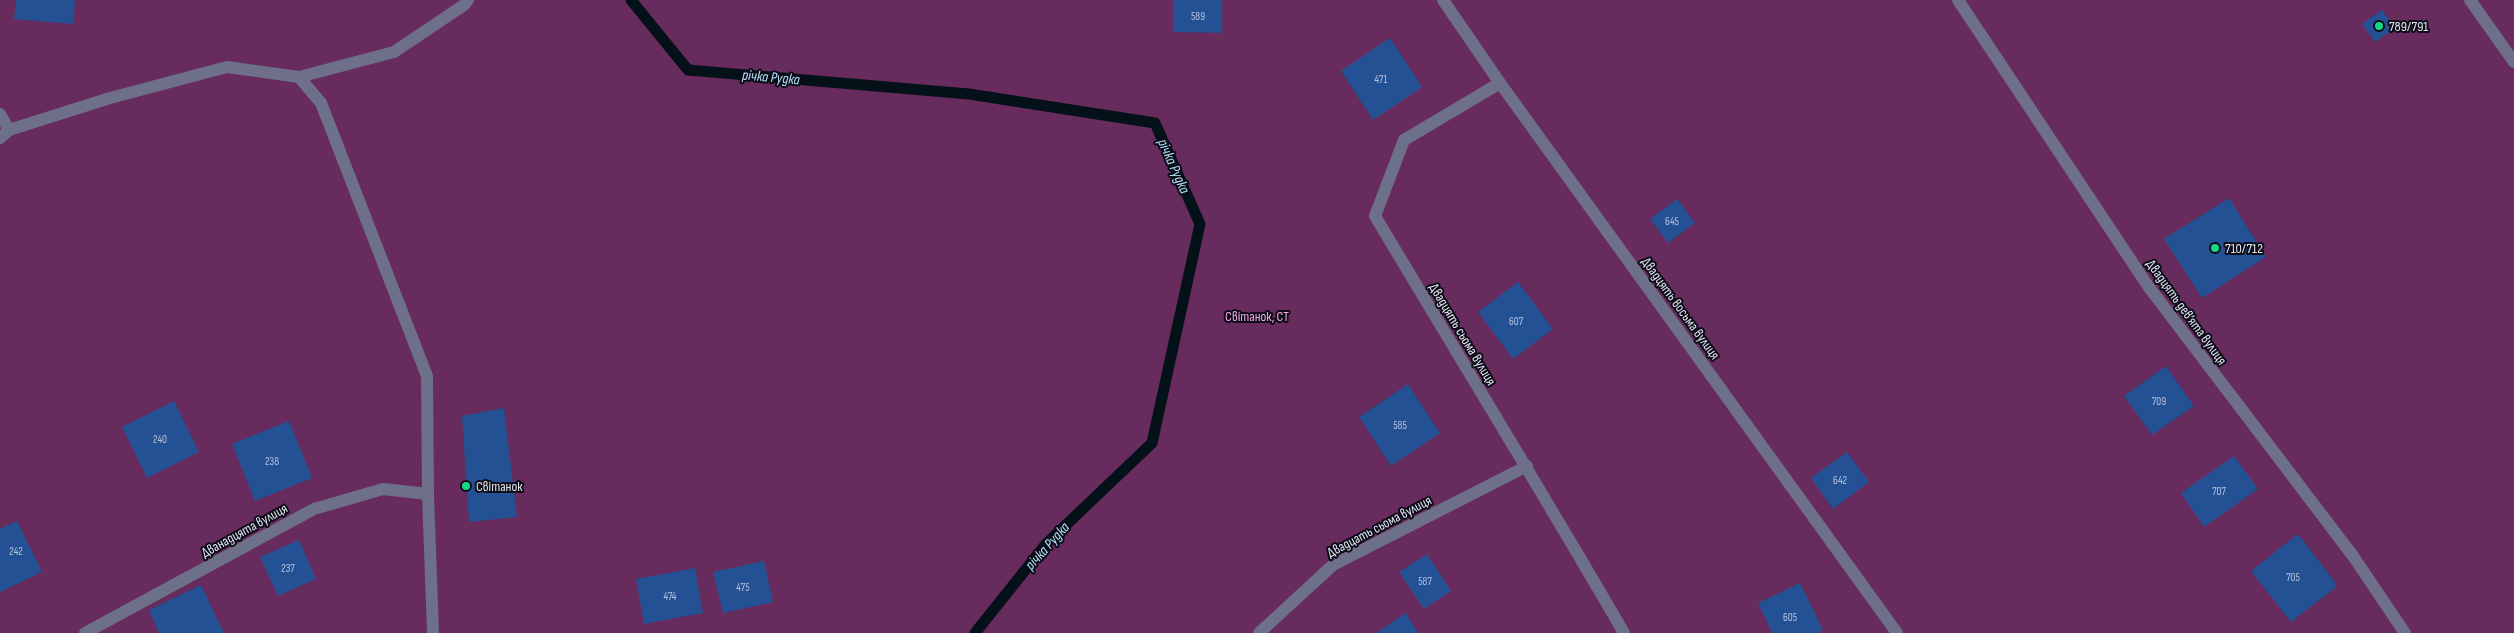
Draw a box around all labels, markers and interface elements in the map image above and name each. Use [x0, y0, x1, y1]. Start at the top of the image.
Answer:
house number: 589 [1191, 10, 1205, 23]
place label: 789/791 [2389, 18, 2428, 35]
marker: 789/791 [2373, 20, 2385, 32]
water label: річка Рудка [740, 65, 801, 89]
house number: 471 [1375, 73, 1388, 86]
water label: річка Рудка [1153, 135, 1194, 197]
house number: 645 [1665, 215, 1679, 228]
place label: 710/712 [2225, 240, 2263, 257]
marker: 710/712 [2209, 242, 2221, 254]
street label: Двадцять восьма вулиця [1638, 254, 1723, 363]
street label: Двадцять дев’ята вулиця [2143, 256, 2231, 368]
street label: Двадцять сьома вулиця [1425, 280, 1500, 388]
park label: Світанок, СТ [1225, 308, 1289, 325]
house number: 607 [1509, 315, 1524, 328]
house number: 709 [2152, 395, 2166, 408]
house number: 585 [1393, 419, 1407, 432]
house number: 240 [153, 433, 167, 446]
house number: 238 [265, 455, 279, 468]
house number: 642 [1833, 474, 1848, 487]
place label: Світанок [476, 478, 523, 495]
marker: Світанок [460, 480, 472, 492]
house number: 707 [2212, 485, 2226, 498]
street label: Двадцать сьома вулиця [1324, 492, 1434, 561]
street label: Дванадцята вулиця [198, 500, 290, 561]
water label: річка Рудка [1020, 518, 1074, 575]
house number: 242 [9, 545, 23, 558]
house number: 237 [281, 562, 295, 575]
house number: 705 [2286, 571, 2300, 584]
house number: 587 [1418, 575, 1432, 588]
house number: 475 [736, 581, 750, 594]
house number: 474 [664, 590, 677, 603]
house number: 605 [1783, 611, 1797, 624]

